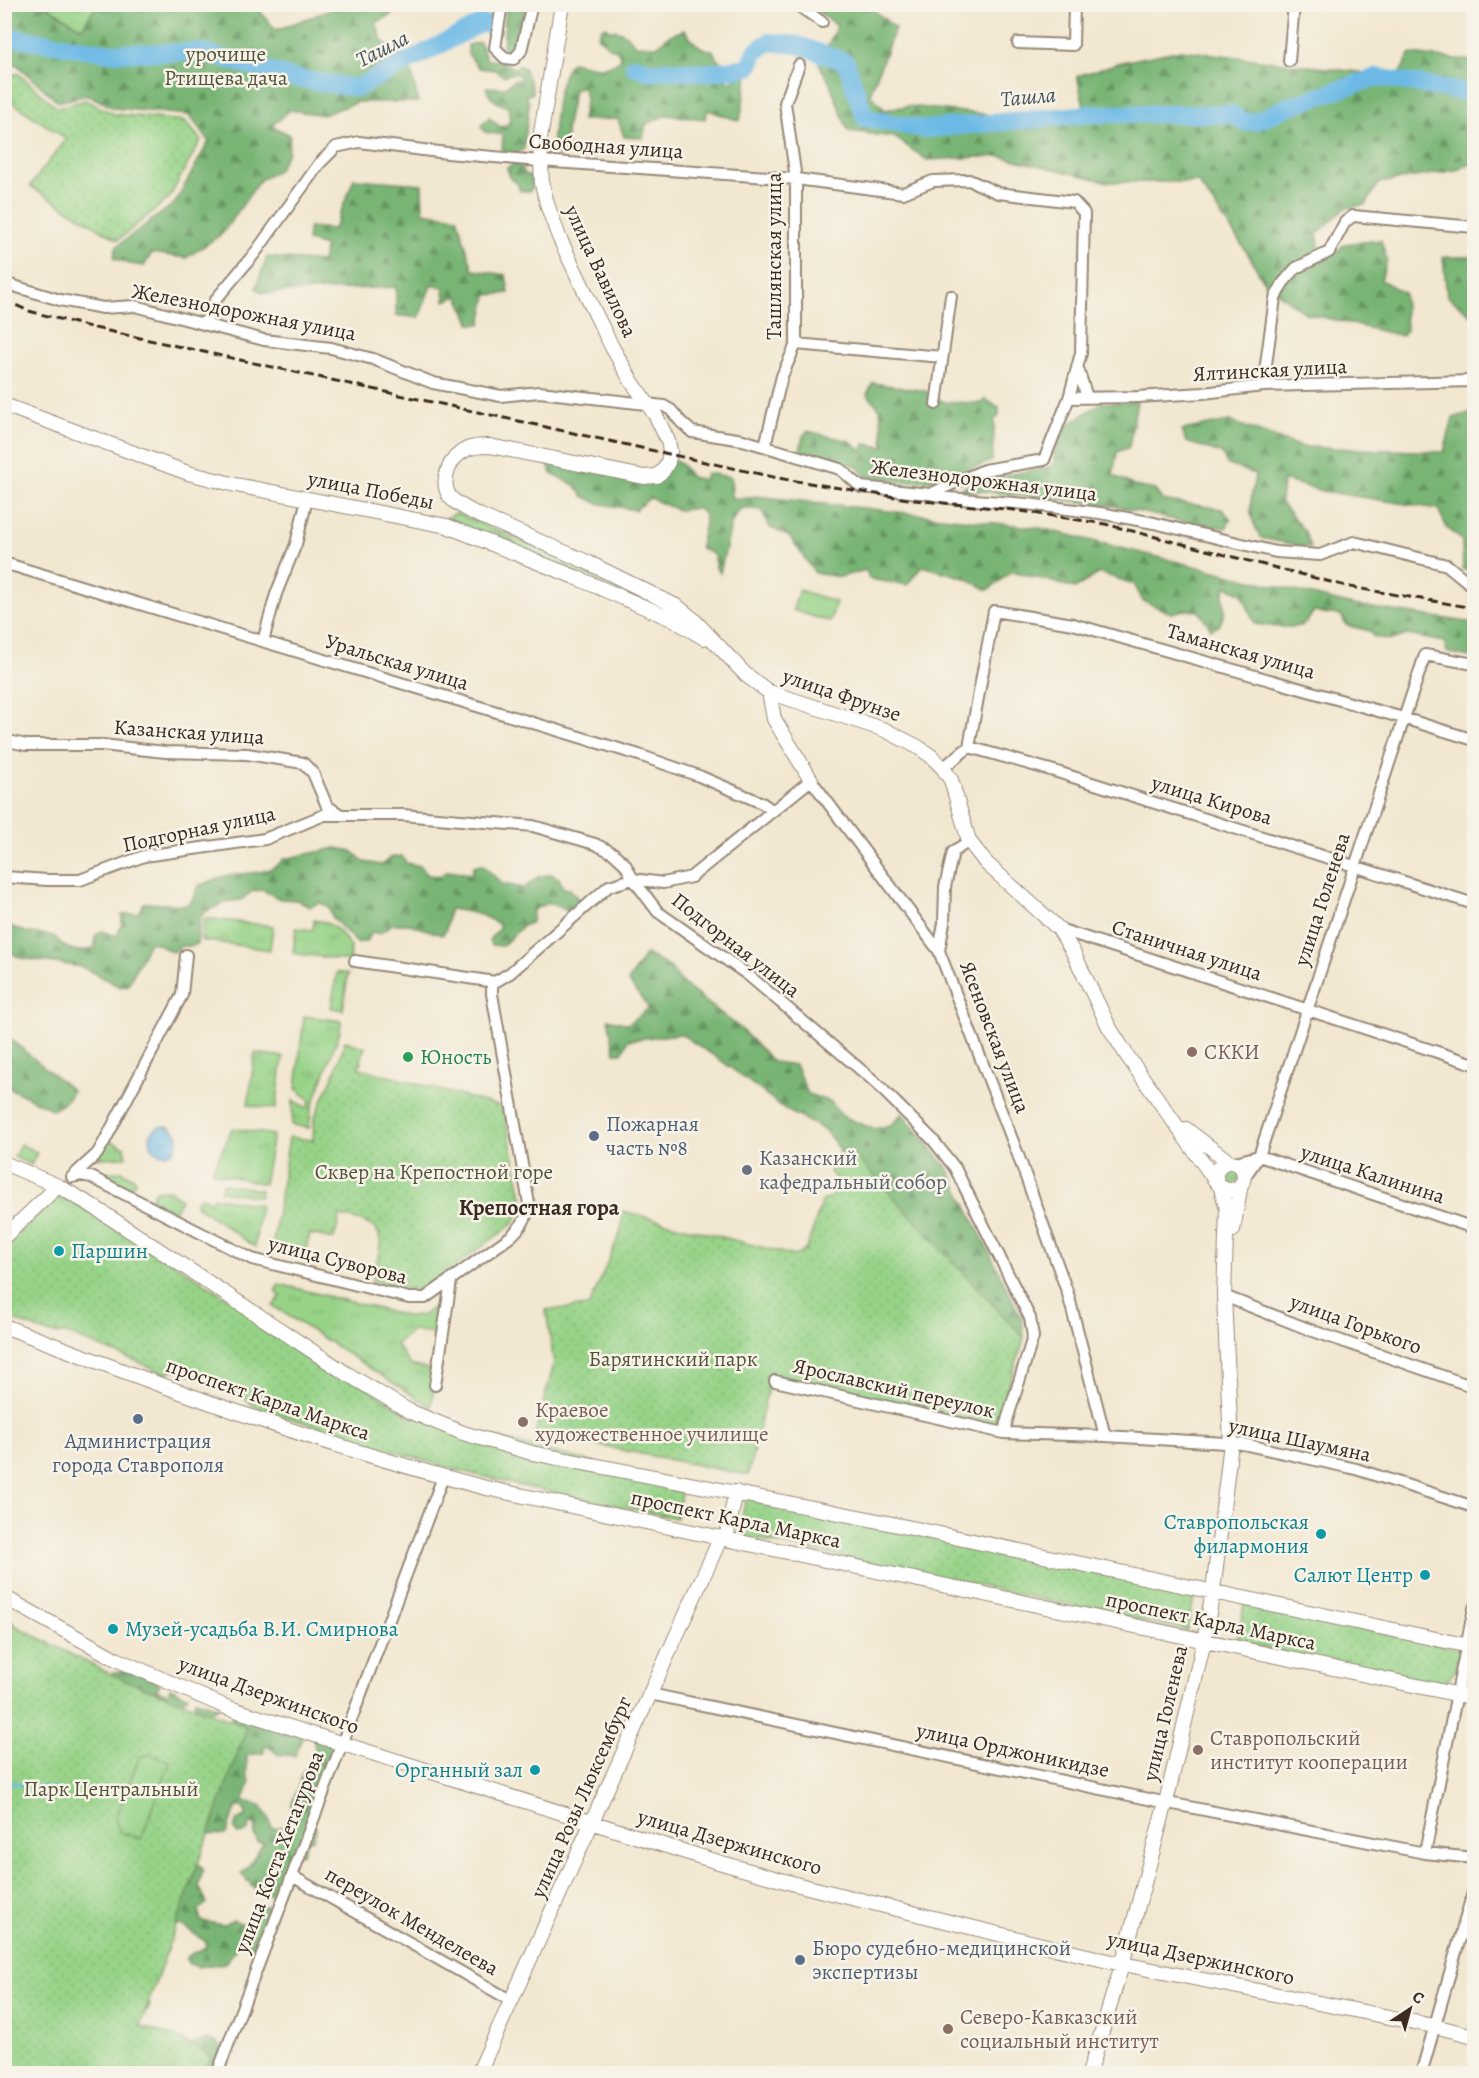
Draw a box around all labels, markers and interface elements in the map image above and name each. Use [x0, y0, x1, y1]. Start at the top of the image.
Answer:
water label: Ташла [351, 23, 414, 75]
park label: урочище Ртищева дача [164, 40, 288, 92]
water label: Ташла [999, 80, 1057, 114]
street label: Свободная улица [528, 127, 685, 165]
street label: Ташлянская улица [760, 172, 788, 340]
street label: улица Вавилова [558, 199, 644, 342]
street label: Железнодорожная улица [130, 277, 359, 348]
street label: Ялтинская улица [1192, 352, 1348, 388]
street label: Железнодорожная улица [869, 452, 1099, 508]
street label: улица Победы [305, 464, 436, 516]
street label: Таманская улица [1163, 616, 1319, 686]
street label: Уральская улица [322, 627, 473, 697]
street label: улица Фрунзе [778, 661, 905, 728]
street label: Казанская улица [113, 713, 266, 751]
street label: улица Кирова [1147, 768, 1276, 832]
street label: Подгорная улица [120, 799, 278, 859]
street label: улица Голенева [1287, 828, 1357, 970]
street label: Подгорная улица [666, 886, 806, 1004]
street label: Станичная улица [1108, 912, 1266, 988]
street label: Ясеновская улица [953, 957, 1037, 1117]
place label: СККИ [1204, 1038, 1260, 1066]
place label: Юность [420, 1043, 491, 1071]
marker: СККИ [1185, 1045, 1199, 1059]
marker: Юность [401, 1050, 415, 1064]
place label: Пожарная часть №8 [606, 1110, 699, 1162]
marker: Пожарная часть №8 [587, 1129, 601, 1143]
street label: улица Калинина [1296, 1137, 1449, 1211]
place label: Казанский кафедральный собор [759, 1144, 947, 1196]
park label: Сквер на Крепостной горе [315, 1158, 553, 1186]
marker: Казанский кафедральный собор [740, 1163, 754, 1177]
district label: Крепостная гора [459, 1193, 620, 1223]
street label: улица Суворова [265, 1229, 411, 1291]
place label: Паршин [71, 1237, 148, 1265]
marker: Паршин [52, 1244, 66, 1258]
street label: улица Горького [1285, 1287, 1426, 1361]
park label: Барятинский парк [588, 1345, 758, 1373]
street label: проспект Карла Маркса [162, 1351, 374, 1447]
street label: Ярославский переулок [790, 1351, 998, 1425]
place label: Краевое художественное училище [535, 1396, 769, 1448]
street label: улица Шаумяна [1225, 1411, 1374, 1469]
marker: Администрация города Ставрополя [131, 1412, 145, 1426]
marker: Краевое художественное училище [516, 1415, 530, 1429]
place label: Администрация города Ставрополя [52, 1427, 224, 1479]
street label: проспект Карла Маркса [628, 1483, 844, 1555]
place label: Ставропольская филармония [1164, 1508, 1309, 1560]
marker: Ставропольская филармония [1314, 1527, 1328, 1541]
place label: Салют Центр [1294, 1561, 1413, 1589]
marker: Салют Центр [1418, 1568, 1432, 1582]
street label: проспект Карла Маркса [1103, 1585, 1319, 1657]
place label: Музей-усадьба В.И. Смирнова [125, 1615, 399, 1643]
marker: Музей-усадьба В.И. Смирнова [106, 1622, 120, 1636]
street label: улица Голенева [1136, 1642, 1194, 1785]
street label: улица Дзержинского [174, 1649, 363, 1741]
street label: улица Розы Люксембург [523, 1692, 638, 1903]
street label: улица Орджоникидзе [913, 1716, 1112, 1784]
place label: Ставропольский институт кооперации [1210, 1724, 1408, 1776]
marker: Ставропольский институт кооперации [1191, 1743, 1205, 1757]
street label: улица Коста Хетагурова [227, 1746, 331, 1958]
place label: Органный зал [395, 1756, 523, 1784]
marker: Органный зал [528, 1763, 542, 1777]
park label: Парк Центральный [23, 1775, 199, 1803]
street label: улица Дзержинского [634, 1802, 825, 1882]
street label: переулок Менделеева [320, 1860, 504, 1982]
street label: улица Дзержинского [1104, 1924, 1297, 1991]
place label: Бюро судебно-медицинской экспертизы [812, 1934, 1071, 1986]
marker: Бюро судебно-медицинской экспертизы [793, 1953, 807, 1967]
north arrow [1380, 1979, 1440, 2039]
text: С [1408, 1986, 1429, 2010]
place label: Северо-Кавказский социальный институт [960, 2003, 1159, 2055]
marker: Северо-Кавказский социальный институт [941, 2022, 955, 2036]

